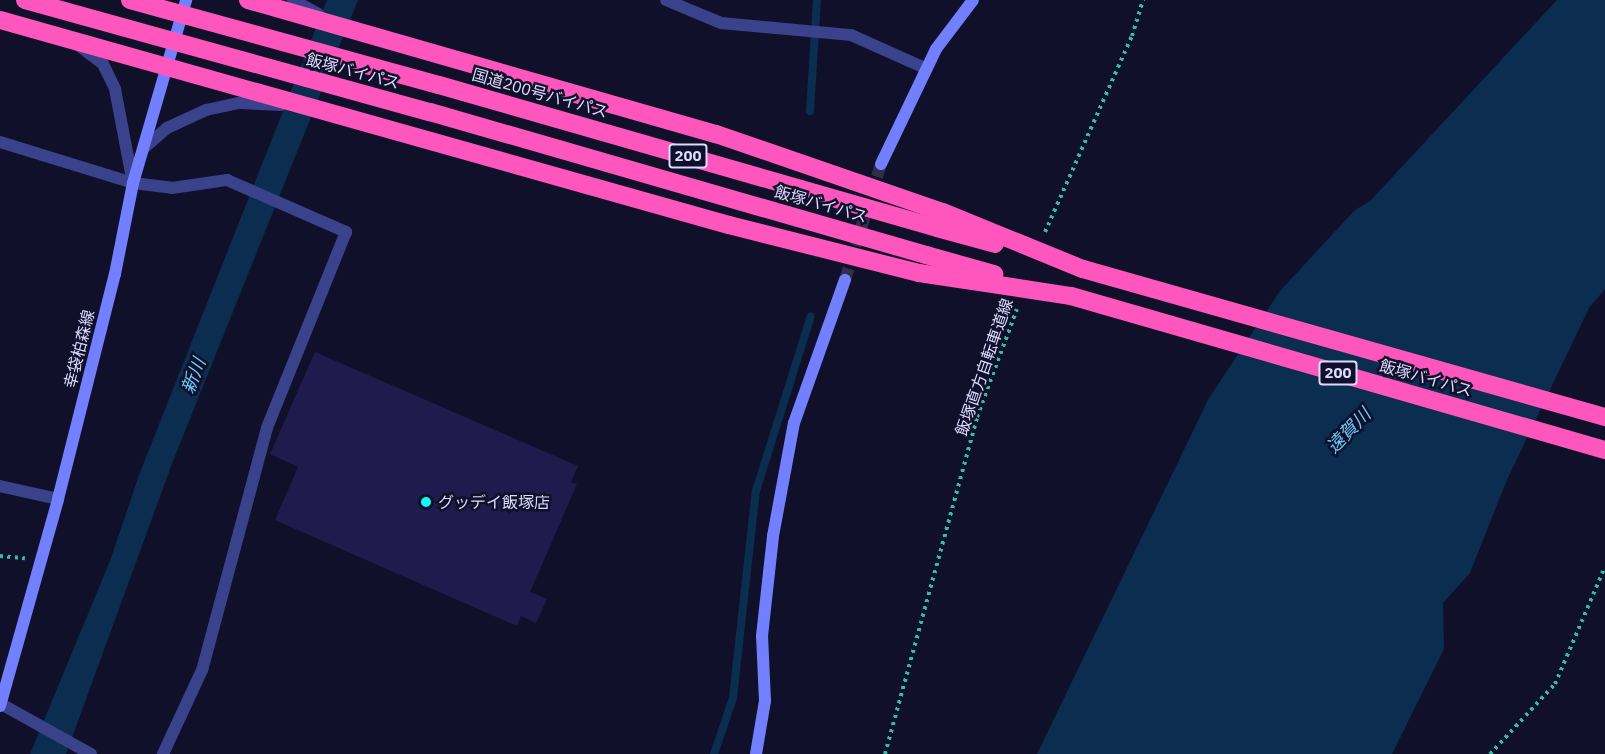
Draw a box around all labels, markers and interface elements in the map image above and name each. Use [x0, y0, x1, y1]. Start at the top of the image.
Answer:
street label: 飯塚バイパス [304, 49, 402, 93]
street label: 国道200号バイパス [470, 64, 610, 122]
road number: 200 [668, 144, 708, 168]
street label: 飯塚バイパス [772, 182, 870, 226]
street label: 飯塚直方自転車道線 [951, 296, 1017, 438]
street label: 幸袋柏森線 [60, 308, 98, 390]
water label: 新川 [177, 355, 211, 397]
street label: 飯塚バイパス [1377, 356, 1475, 400]
road number: 200 [1318, 361, 1358, 385]
water label: 遠賀川 [1322, 404, 1376, 458]
place label: グッデイ飯塚店 [438, 492, 550, 512]
marker: グッデイ飯塚店 [419, 495, 433, 509]

